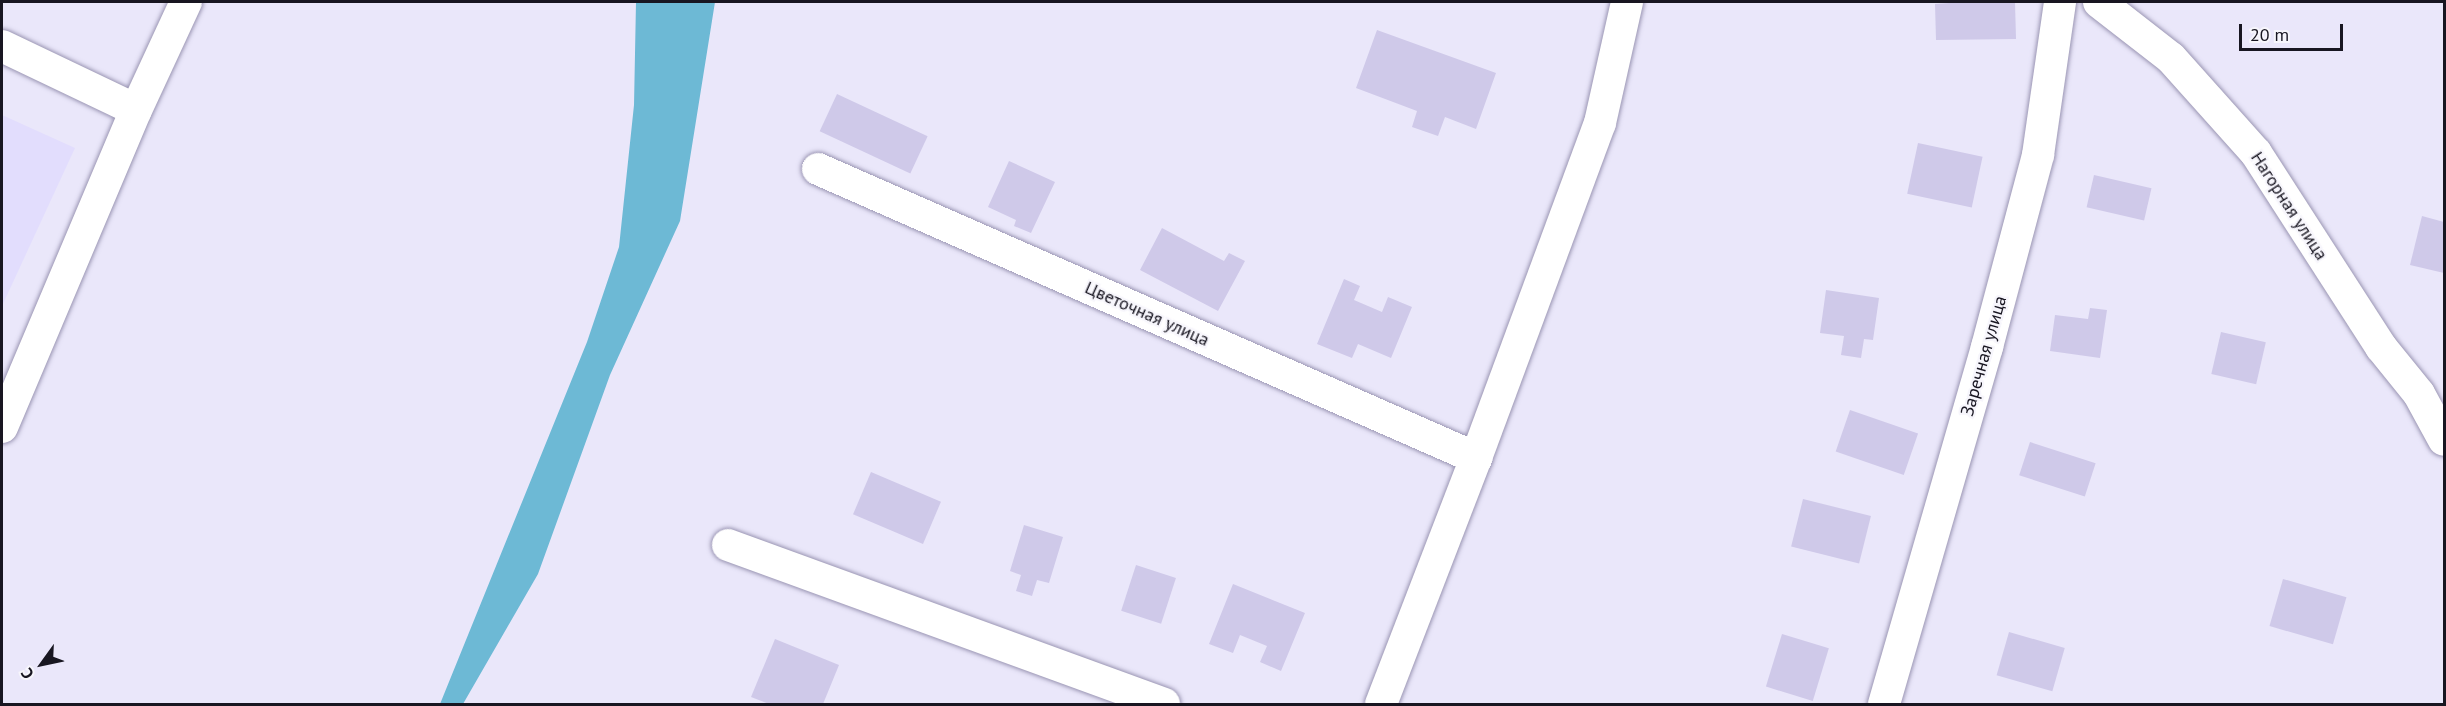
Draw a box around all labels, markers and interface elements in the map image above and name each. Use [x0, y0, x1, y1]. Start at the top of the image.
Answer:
scale bar [2242, 12, 2346, 50]
text: 20 m [2250, 23, 2289, 46]
street label: Нагорная улица [2246, 148, 2332, 264]
street label: Цветочная улица [1082, 277, 1212, 351]
street label: Заречная улица [1957, 293, 2011, 419]
north arrow [12, 634, 72, 694]
text: С [16, 665, 38, 683]

